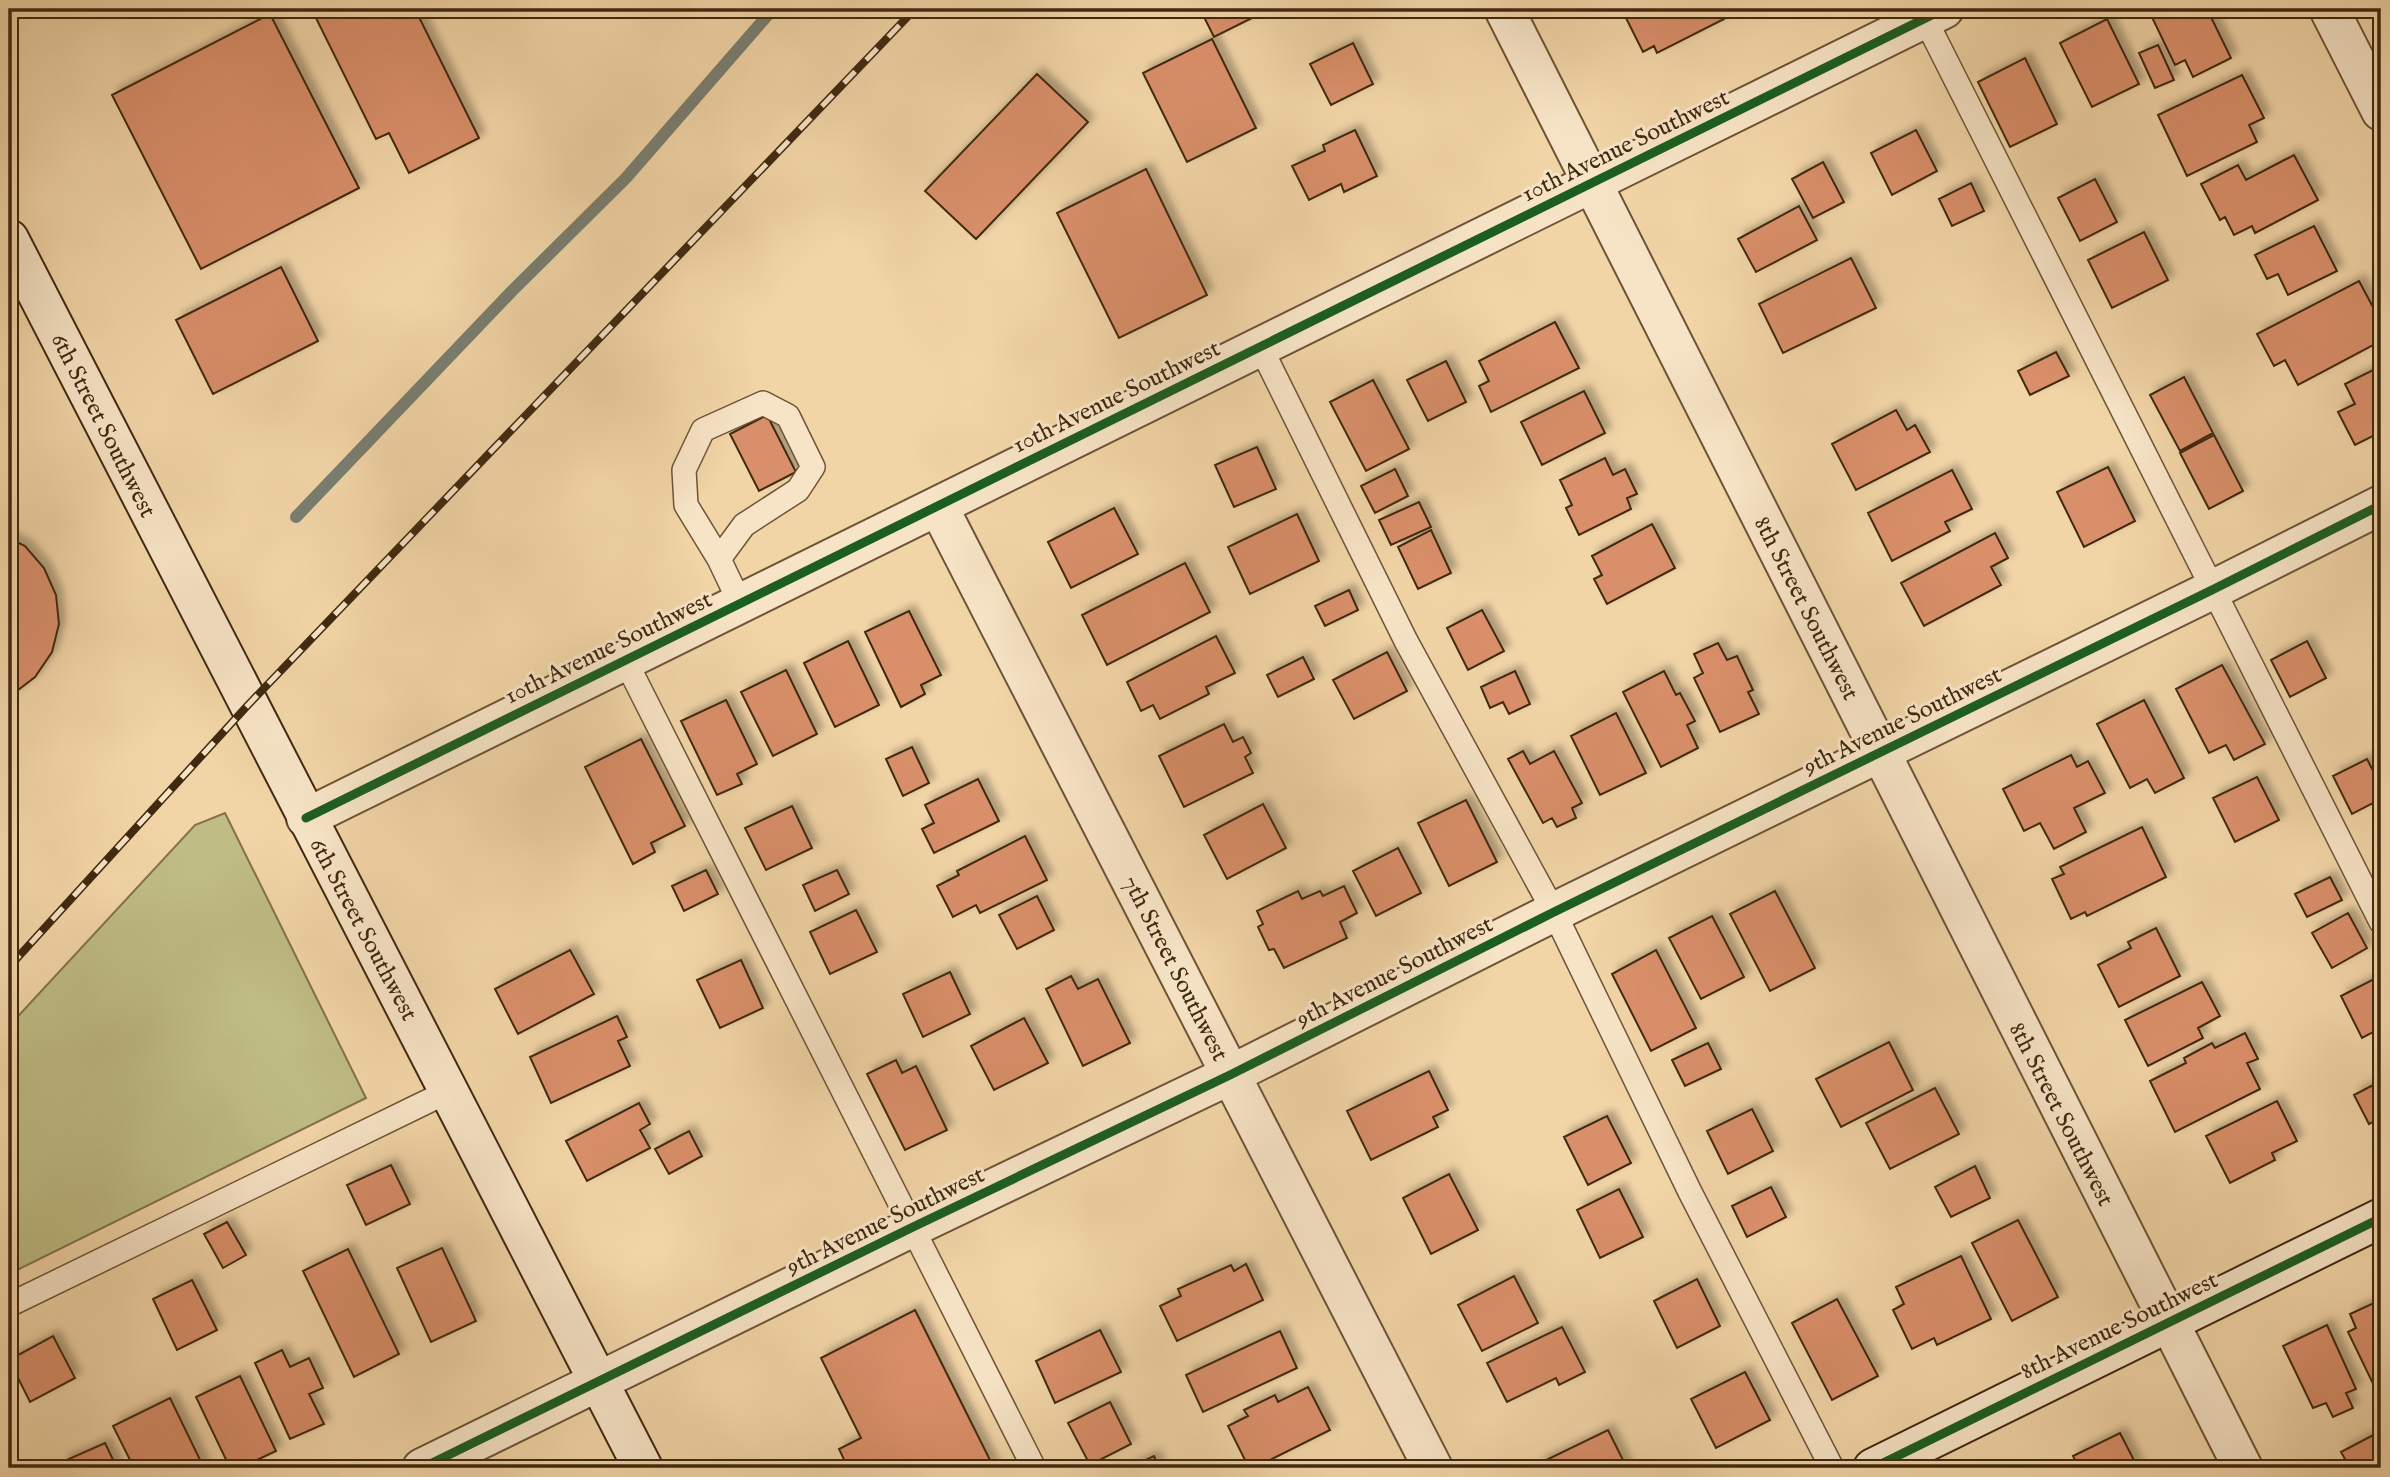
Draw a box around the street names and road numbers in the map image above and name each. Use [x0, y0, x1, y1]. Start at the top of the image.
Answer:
street label: 10th Avenue Southwest [1517, 83, 1734, 210]
street label: 6th Street Southwest [43, 328, 163, 523]
street label: 10th Avenue Southwest [1008, 334, 1225, 461]
street label: 8th Street Southwest [1746, 512, 1865, 706]
street label: 10th Avenue Southwest [500, 585, 717, 712]
street label: 9th Avenue Southwest [1797, 660, 2007, 783]
street label: 6th Street Southwest [301, 833, 424, 1027]
street label: 7th Street Southwest [1115, 871, 1235, 1067]
street label: 9th Avenue Southwest [1290, 909, 1498, 1036]
street label: 8th Street Southwest [2001, 1018, 2120, 1212]
street label: 9th Avenue Southwest [780, 1160, 990, 1283]
street label: 8th Avenue Southwest [2016, 1265, 2223, 1388]

